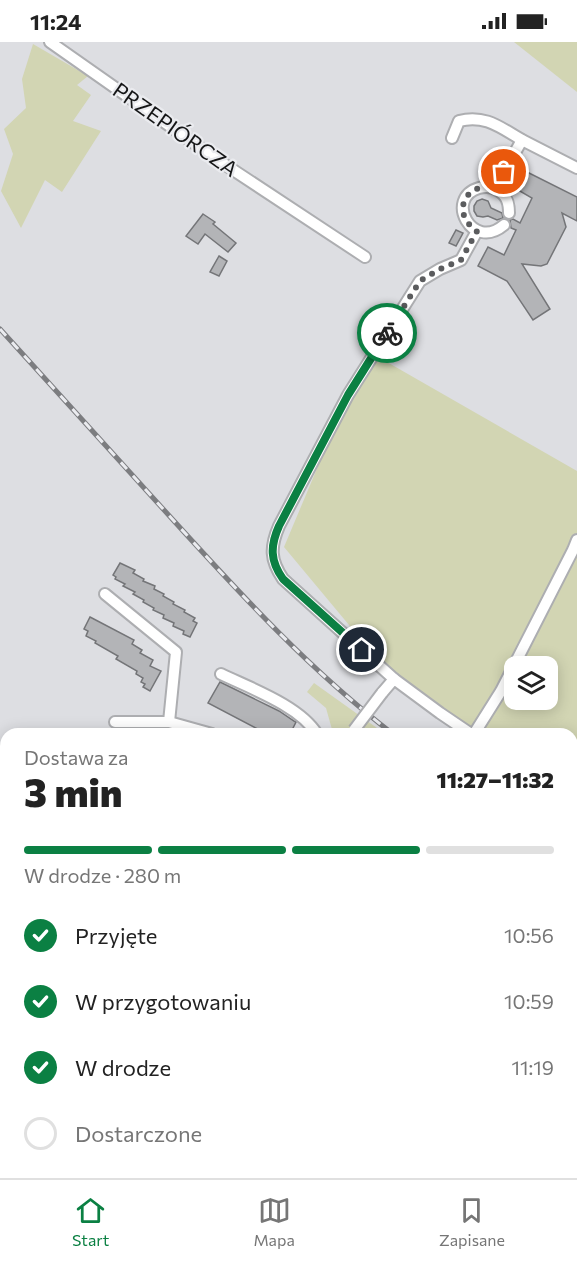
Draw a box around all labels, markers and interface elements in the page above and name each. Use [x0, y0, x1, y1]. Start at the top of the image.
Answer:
text: 11:24 [30, 8, 81, 35]
street label: PRZEPIÓRCZA [109, 76, 243, 181]
pin [478, 146, 529, 197]
icon: bag [487, 155, 520, 188]
courier [357, 303, 417, 363]
icon: bike [371, 317, 404, 350]
pin [336, 624, 387, 675]
icon: home [345, 633, 378, 666]
map controls [504, 656, 558, 710]
button: layers [504, 656, 558, 710]
text: Dostawa za [24, 745, 128, 769]
text: 11:27–11:32 [436, 766, 554, 793]
text: 3 min [24, 767, 122, 815]
text: W drodze · 280 m [24, 863, 181, 887]
icon: check [24, 919, 57, 952]
text: Przyjęte [75, 922, 157, 949]
text: 10:56 [504, 923, 554, 947]
icon: check [24, 985, 57, 1018]
text: W przygotowaniu [75, 988, 251, 1015]
text: 10:59 [504, 989, 554, 1013]
icon: check [24, 1051, 57, 1084]
text: W drodze [75, 1054, 171, 1081]
text: 11:19 [511, 1055, 554, 1079]
text: Dostarczone [75, 1120, 202, 1147]
tab: Start [72, 1194, 109, 1249]
tab: Mapa [253, 1194, 295, 1249]
tab: Zapisane [439, 1194, 505, 1249]

